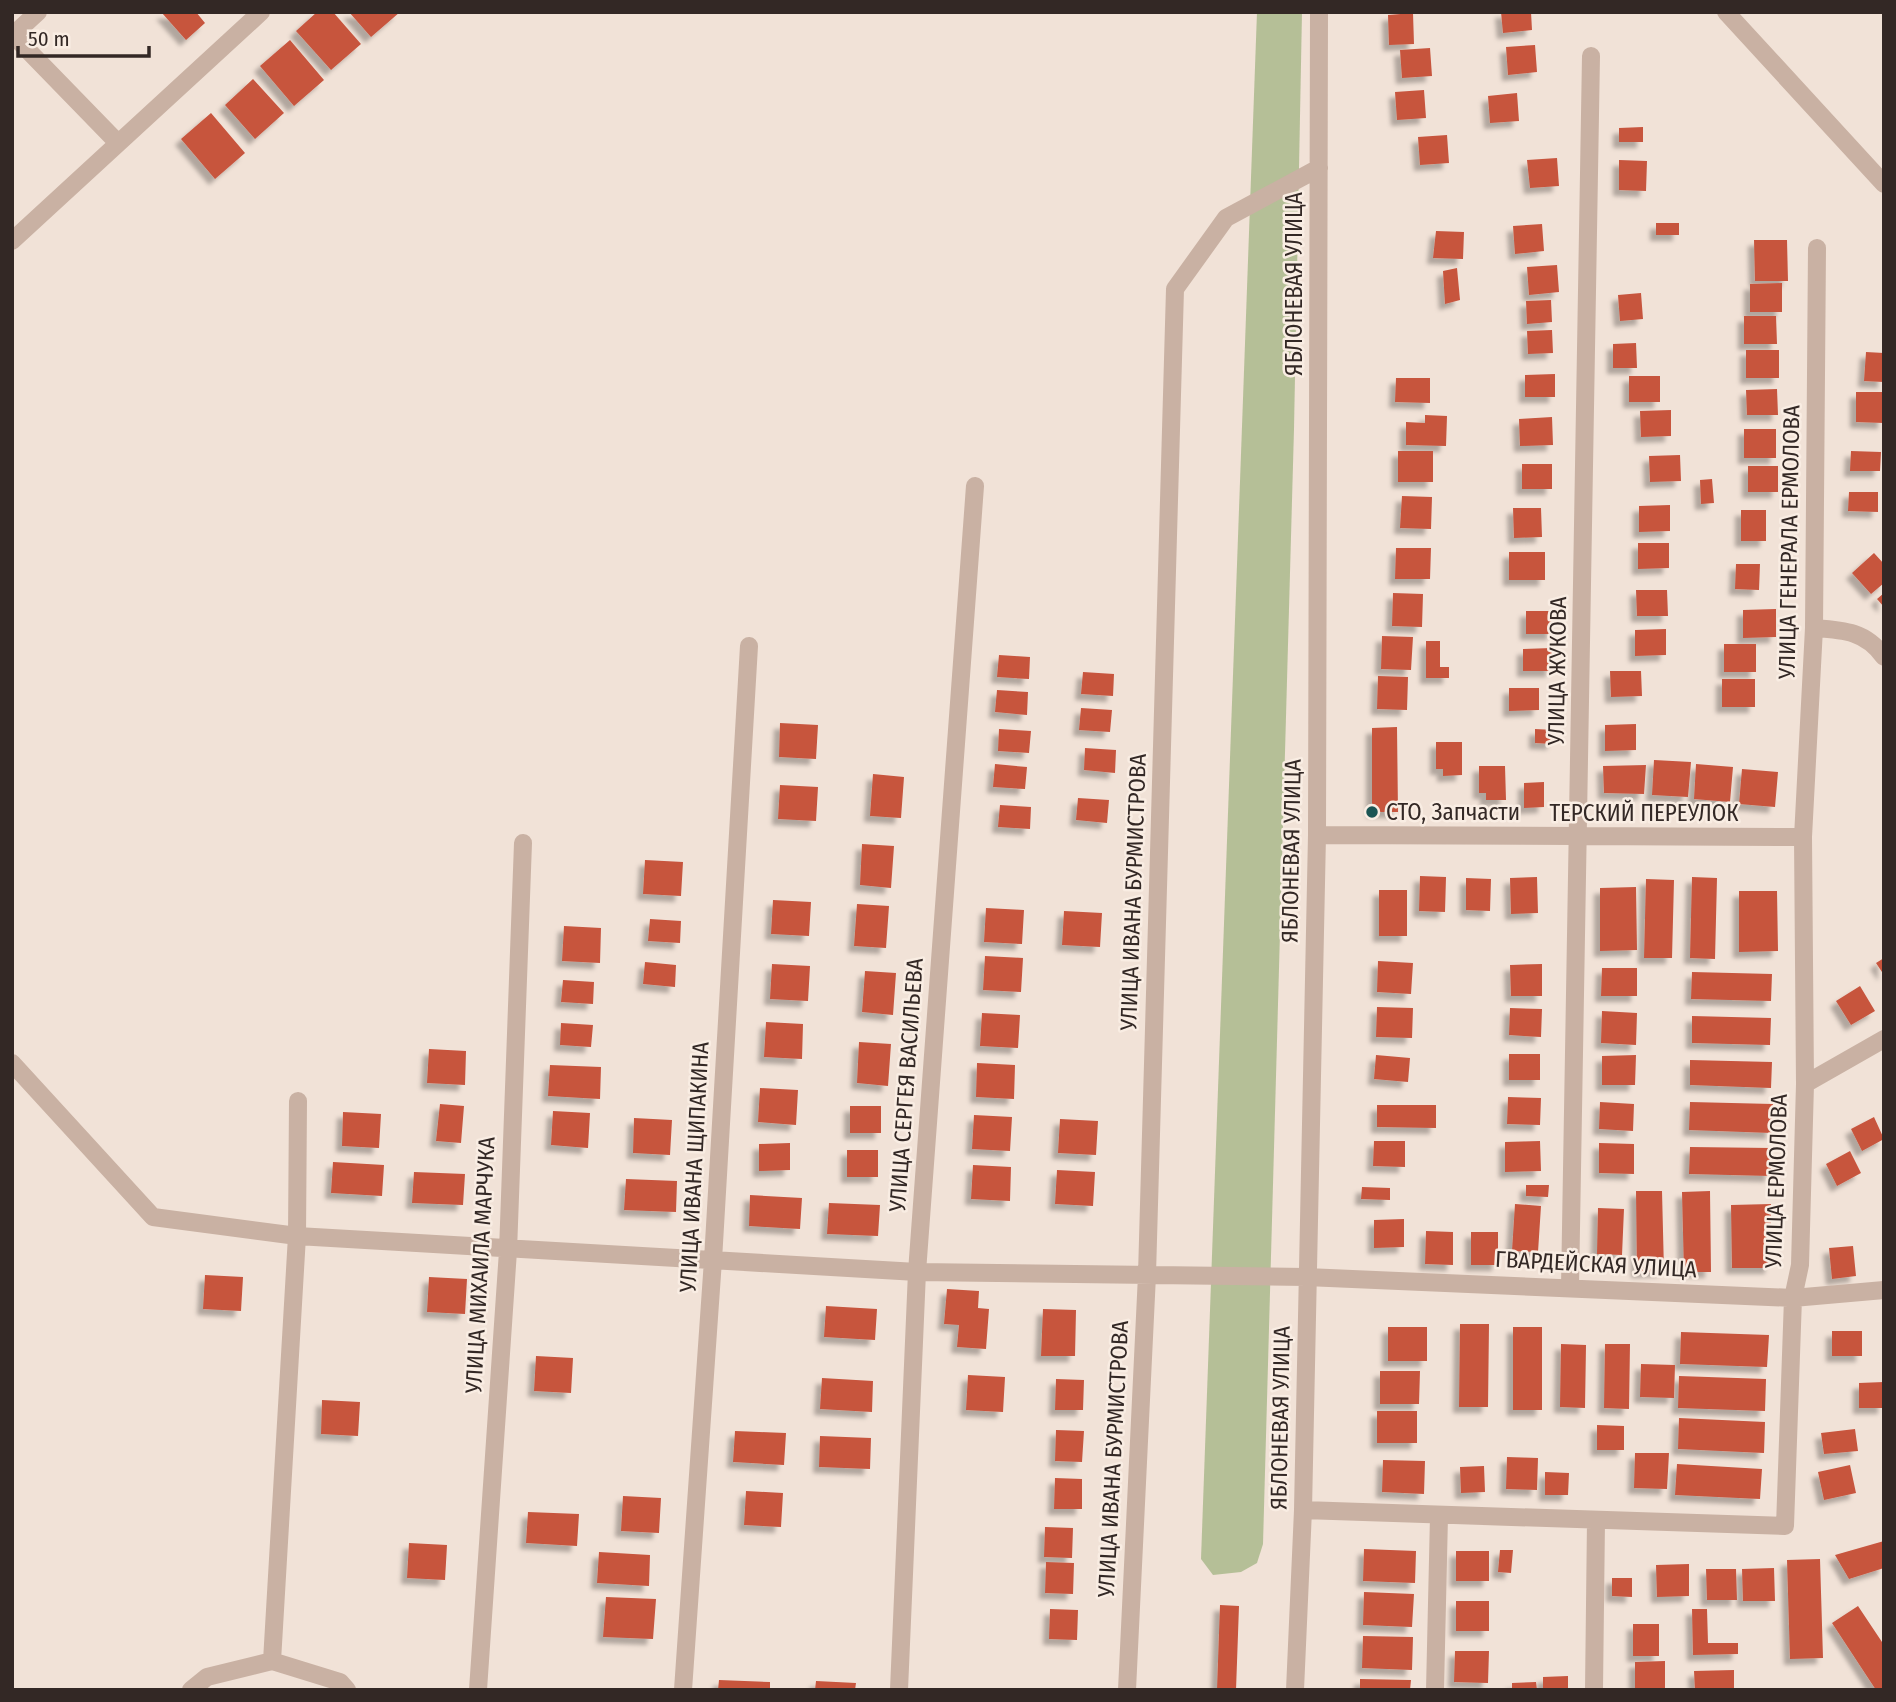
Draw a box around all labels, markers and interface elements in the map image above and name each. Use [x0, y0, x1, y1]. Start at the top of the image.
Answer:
scale bar [18, 14, 149, 58]
text: 50 m [28, 26, 70, 52]
street label: ЯБЛОНЕВАЯ УЛИЦА [1280, 192, 1308, 376]
street label: УЛИЦА ГЕНЕРАЛА ЕРМОЛОВА [1773, 405, 1805, 680]
street label: УЛИЦА ЖУКОВА [1542, 596, 1572, 747]
street label: УЛИЦА ИВАНА БУРМИСТРОВА [1114, 753, 1152, 1032]
street label: ЯБЛОНЕВАЯ УЛИЦА [1275, 759, 1307, 943]
place label: СТО, Запчасти [1386, 798, 1520, 826]
street label: ТЕРСКИЙ ПЕРЕУЛОК [1549, 799, 1739, 827]
marker: СТО, Запчасти [1364, 804, 1380, 820]
street label: УЛИЦА СЕРГЕЯ ВАСИЛЬЕВА [883, 957, 929, 1214]
street label: УЛИЦА ИВАНА ЩИПАКИНА [673, 1041, 715, 1294]
street label: УЛИЦА ЕРМОЛОВА [1759, 1093, 1793, 1270]
street label: УЛИЦА МИХАИЛА МАРЧУКА [459, 1136, 501, 1395]
street label: ГВАРДЕЙСКАЯ УЛИЦА [1495, 1245, 1697, 1283]
street label: УЛИЦА ИВАНА БУРМИСТРОВА [1092, 1320, 1134, 1599]
street label: ЯБЛОНЕВАЯ УЛИЦА [1264, 1326, 1296, 1510]

